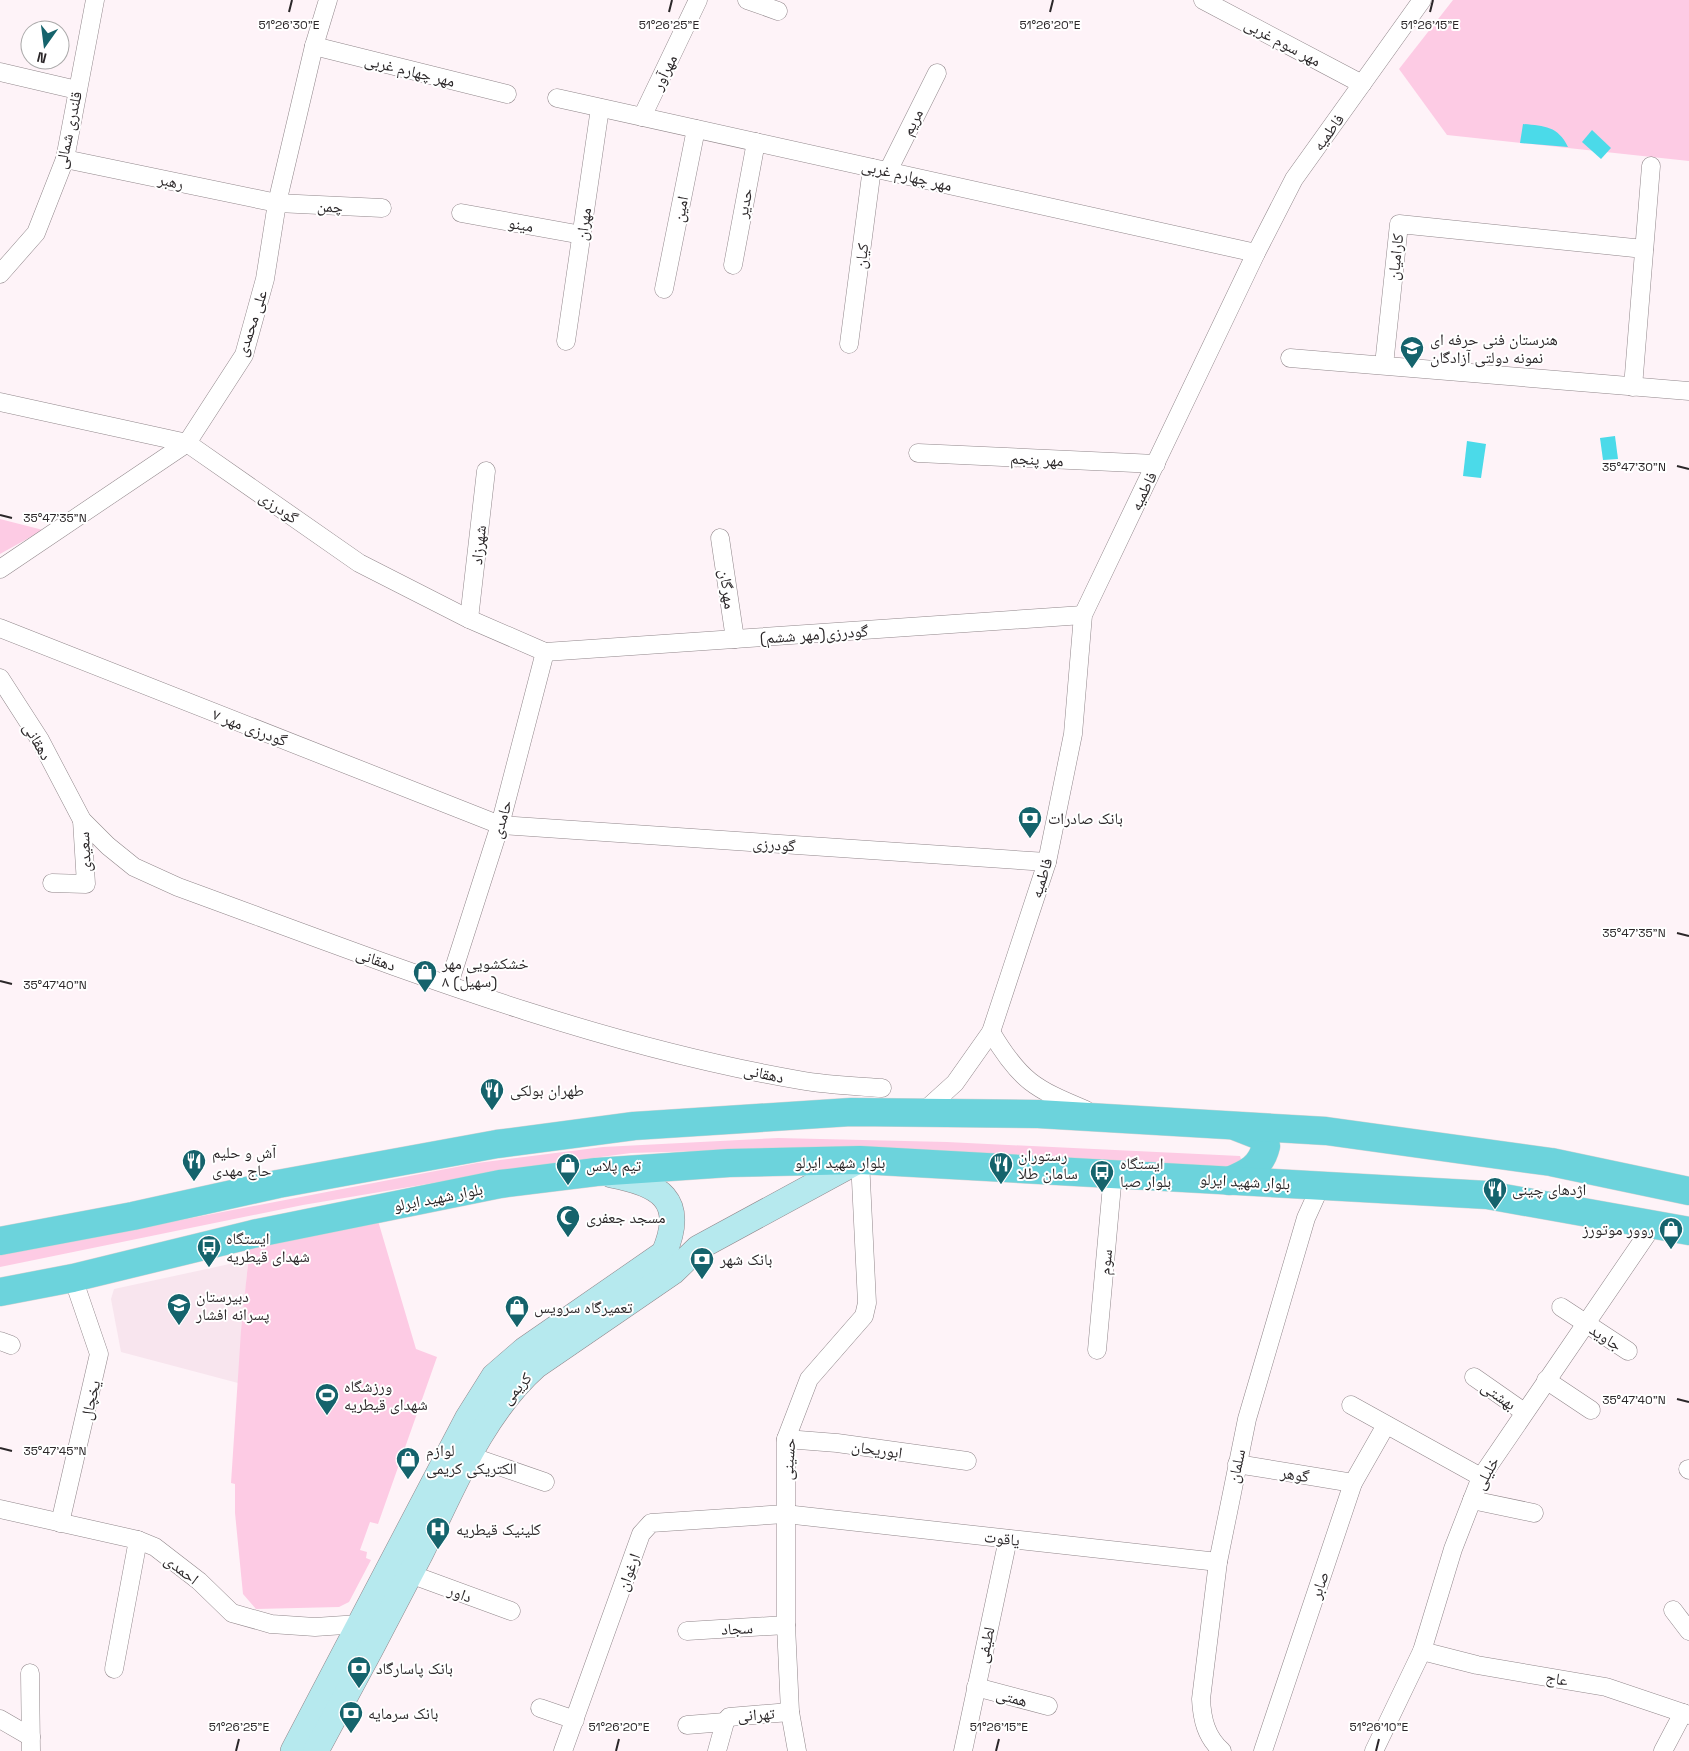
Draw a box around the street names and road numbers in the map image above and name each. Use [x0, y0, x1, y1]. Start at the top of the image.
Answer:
street label: مهر سوم غربی [1241, 13, 1325, 71]
street label: مهر چهارم غربی [363, 49, 457, 92]
street label: مهرآور [646, 51, 682, 94]
street label: قلندری شمالی [50, 89, 87, 171]
street label: مریم [897, 105, 928, 139]
street label: فاطمیه [1308, 110, 1349, 155]
street label: مهر چهارم غربی [860, 155, 954, 196]
street label: رهبر [155, 168, 186, 194]
street label: حدیر [731, 187, 758, 221]
street label: امین [668, 194, 693, 224]
street label: چمن [316, 195, 344, 218]
street label: مهران [571, 206, 596, 242]
street label: مینو [507, 212, 535, 237]
street label: کارامیان [1383, 232, 1408, 282]
street label: کیان [850, 242, 874, 270]
street label: علی محمدی [231, 287, 272, 359]
street label: مهر پنجم [1010, 448, 1064, 471]
street label: فاطمیه [1125, 468, 1162, 514]
street label: گودرزی [255, 486, 303, 529]
street label: شهرزاد [466, 524, 491, 566]
street label: مهرگان [714, 568, 741, 610]
street label: گودرزی(مهر ششم) [759, 620, 869, 649]
street label: گودرزی مهر ۷ [210, 704, 290, 751]
street label: دهقانی [18, 719, 57, 764]
street label: حامدی [486, 797, 517, 841]
street label: سعیدی [73, 831, 96, 873]
street label: گودرزی [752, 833, 796, 856]
street label: فاطمیه [1025, 856, 1058, 901]
street label: دهقانی [353, 943, 398, 976]
street label: دهقانی [742, 1059, 786, 1088]
street label: بلوار شهید ایرلو [795, 1152, 885, 1173]
street label: بلوار شهید ایرلو [1199, 1169, 1291, 1194]
street label: بلوار شهید ایرلو [392, 1179, 485, 1216]
street label: سوم [1094, 1248, 1117, 1276]
street label: جاوید [1585, 1319, 1626, 1356]
street label: کریمی [496, 1368, 537, 1409]
street label: بهشتی [1477, 1376, 1520, 1415]
street label: یخچال [76, 1378, 105, 1422]
street label: ابوریحان [850, 1436, 904, 1463]
street label: حسینی [777, 1437, 800, 1481]
street label: سلمان [1223, 1447, 1250, 1485]
street label: خلیلی [1469, 1453, 1504, 1494]
street label: گوهر [1278, 1462, 1311, 1487]
street label: یاقوت [983, 1526, 1021, 1551]
street label: احمدی [160, 1549, 203, 1589]
street label: ارغوان [612, 1550, 645, 1594]
street label: صابر [1305, 1569, 1334, 1603]
street label: داور [444, 1579, 475, 1607]
street label: سجاد [721, 1617, 753, 1640]
street label: لطیفی [971, 1625, 1000, 1665]
street label: عاج [1544, 1666, 1570, 1691]
street label: همتی [994, 1683, 1030, 1712]
street label: تهرانی [737, 1703, 776, 1726]

